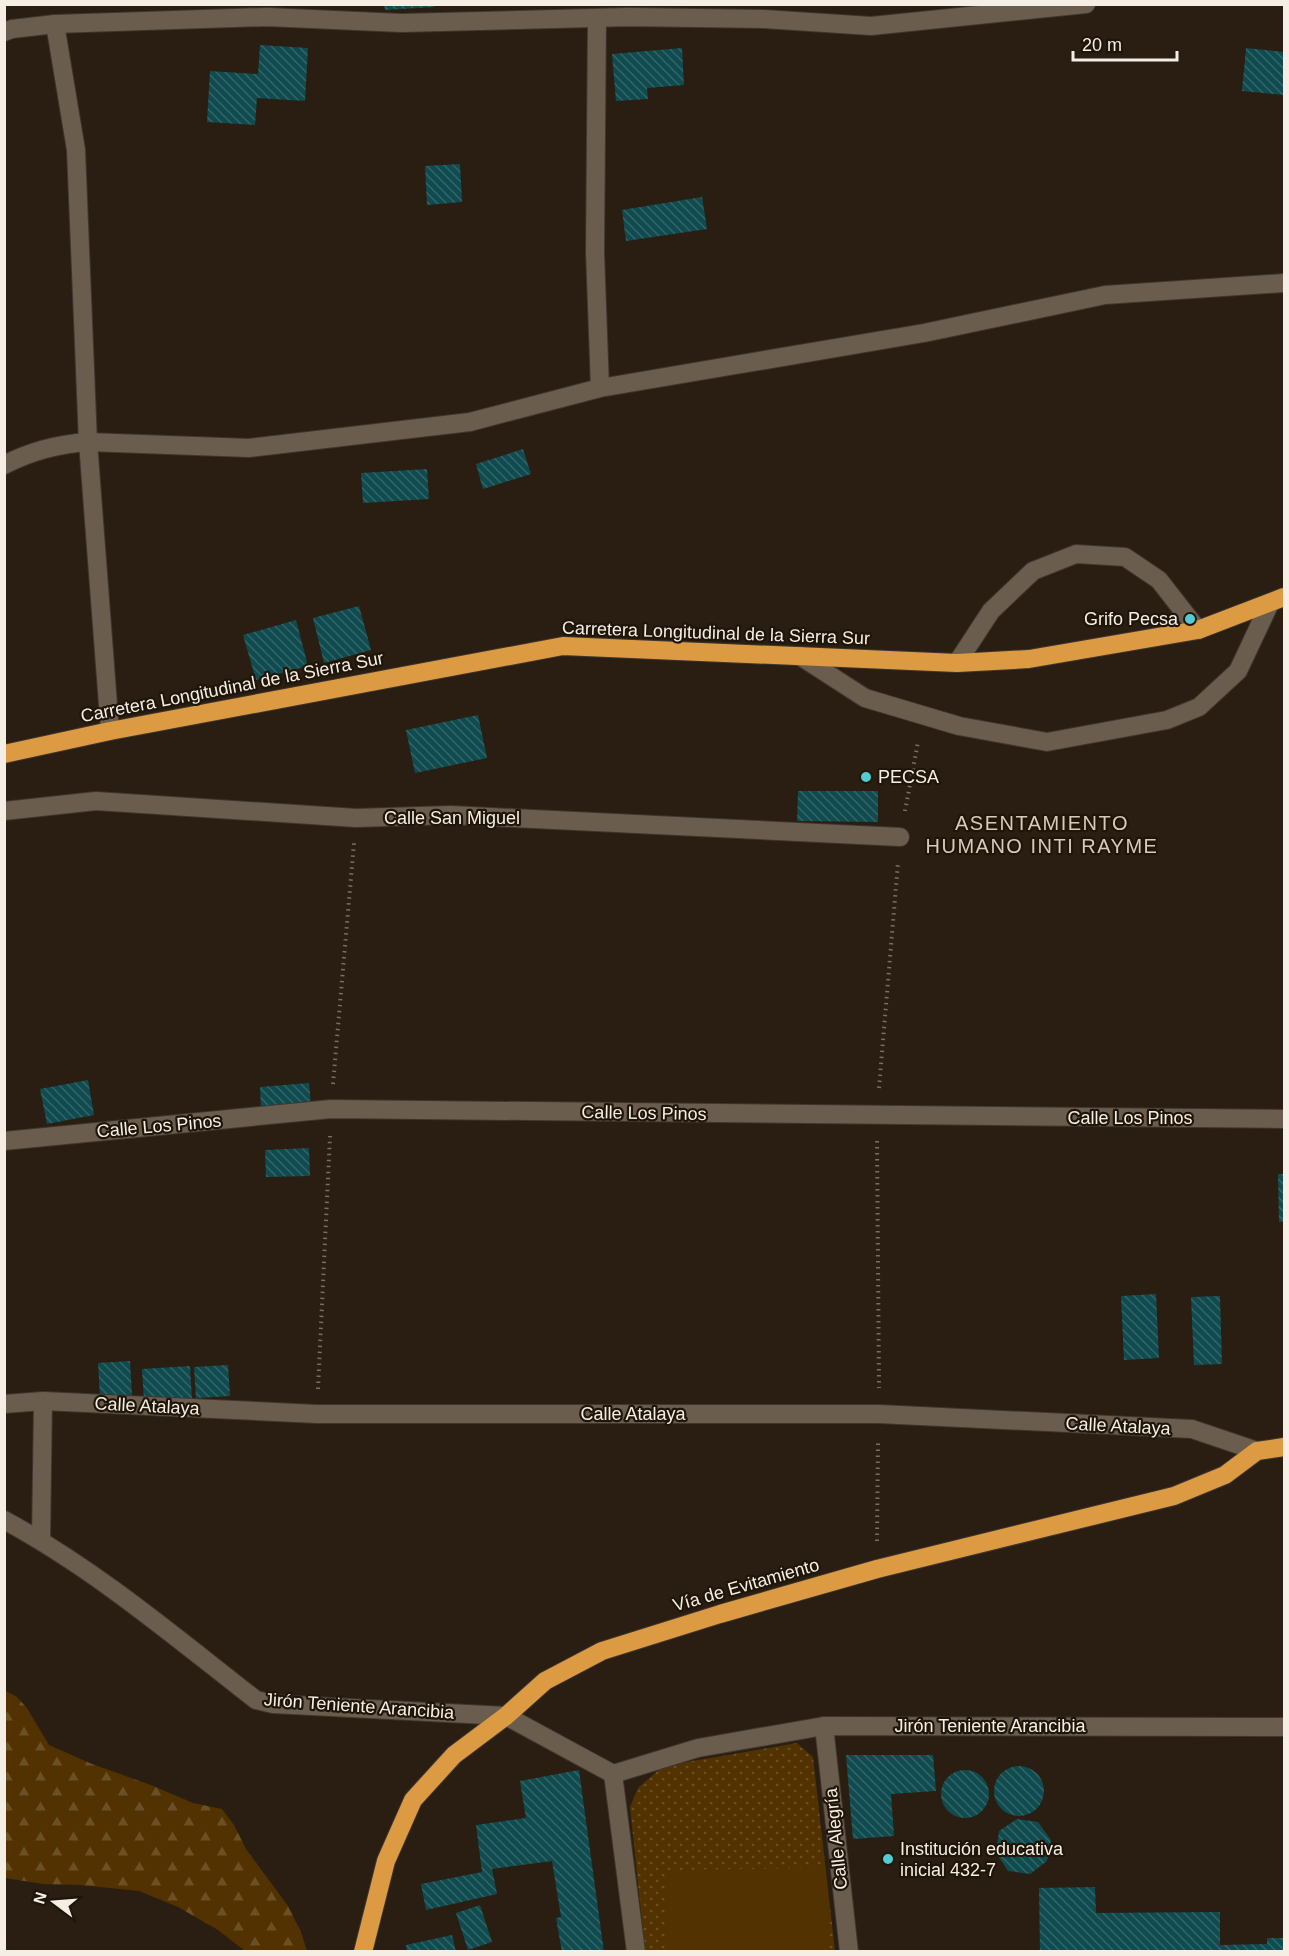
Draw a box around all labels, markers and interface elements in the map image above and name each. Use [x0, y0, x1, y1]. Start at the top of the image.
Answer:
scale bar [1073, 24, 1176, 62]
text: 20 m [1082, 35, 1122, 55]
place label: Grifo Pecsa [1084, 609, 1179, 629]
marker: Grifo Pecsa [1183, 612, 1197, 626]
street label: Carretera Longitudinal de la Sierra Sur [562, 618, 870, 648]
street label: Carretera Longitudinal de la Sierra Sur [79, 648, 385, 726]
place label: PECSA [878, 767, 939, 787]
marker: PECSA [859, 770, 873, 784]
street label: Calle San Miguel [384, 808, 520, 828]
district label: ASENTAMIENTO HUMANO INTI RAYME [926, 812, 1158, 857]
street label: Calle Los Pinos [581, 1102, 707, 1124]
street label: Calle Los Pinos [1067, 1108, 1193, 1128]
street label: Calle Los Pinos [96, 1111, 222, 1141]
street label: Calle Atalaya [94, 1393, 201, 1419]
street label: Calle Atalaya [580, 1404, 687, 1424]
street label: Calle Atalaya [1065, 1413, 1172, 1439]
street label: Vía de Evitamiento [671, 1555, 821, 1615]
street label: Jirón Teniente Arancibia [263, 1689, 456, 1723]
street label: Jirón Teniente Arancibia [895, 1716, 1086, 1736]
street label: Calle Alegría [821, 1786, 851, 1891]
place label: Institución educativa inicial 432-7 [900, 1839, 1064, 1880]
marker: Institución educativa inicial 432-7 [881, 1852, 895, 1866]
north arrow [24, 1872, 84, 1932]
text: N [30, 1890, 50, 1906]

